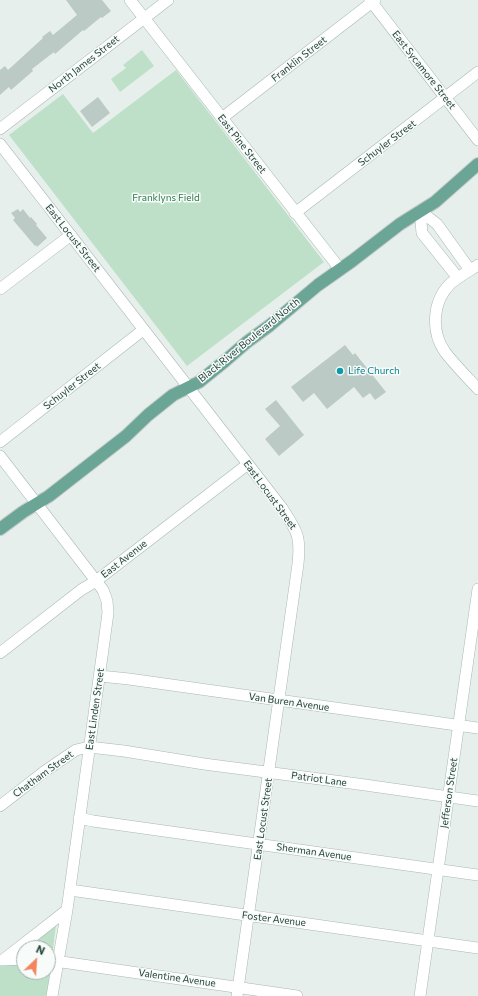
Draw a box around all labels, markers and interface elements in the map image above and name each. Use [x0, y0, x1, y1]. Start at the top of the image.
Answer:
street label: East Sycamore Street [390, 28, 458, 112]
street label: North James Street [46, 33, 122, 95]
street label: Franklin Street [269, 34, 329, 84]
street label: East Pine Street [215, 112, 269, 176]
street label: Schuyler Street [356, 117, 418, 169]
park label: Franklyns Field [132, 192, 200, 204]
street label: East Locust Street [43, 202, 103, 274]
street label: Black River Boulevard North [196, 295, 302, 385]
street label: Schuyler Street [41, 360, 103, 412]
place label: Life Church [348, 365, 400, 377]
marker: Life Church [335, 366, 345, 376]
street label: East Locust Street [241, 458, 299, 532]
street label: East Avenue [99, 537, 149, 581]
street label: East Linden Street [83, 667, 107, 751]
street label: Van Buren Avenue [248, 690, 330, 714]
street label: Chatham Street [10, 748, 76, 800]
street label: Jefferson Street [438, 757, 460, 829]
street label: Patriot Lane [290, 769, 348, 789]
street label: East Locust Street [251, 777, 275, 861]
street label: Sherman Avenue [276, 841, 352, 863]
street label: Foster Avenue [241, 909, 307, 929]
north arrow [16, 940, 56, 980]
text: N [34, 942, 47, 957]
street label: Valentine Avenue [138, 967, 216, 989]

